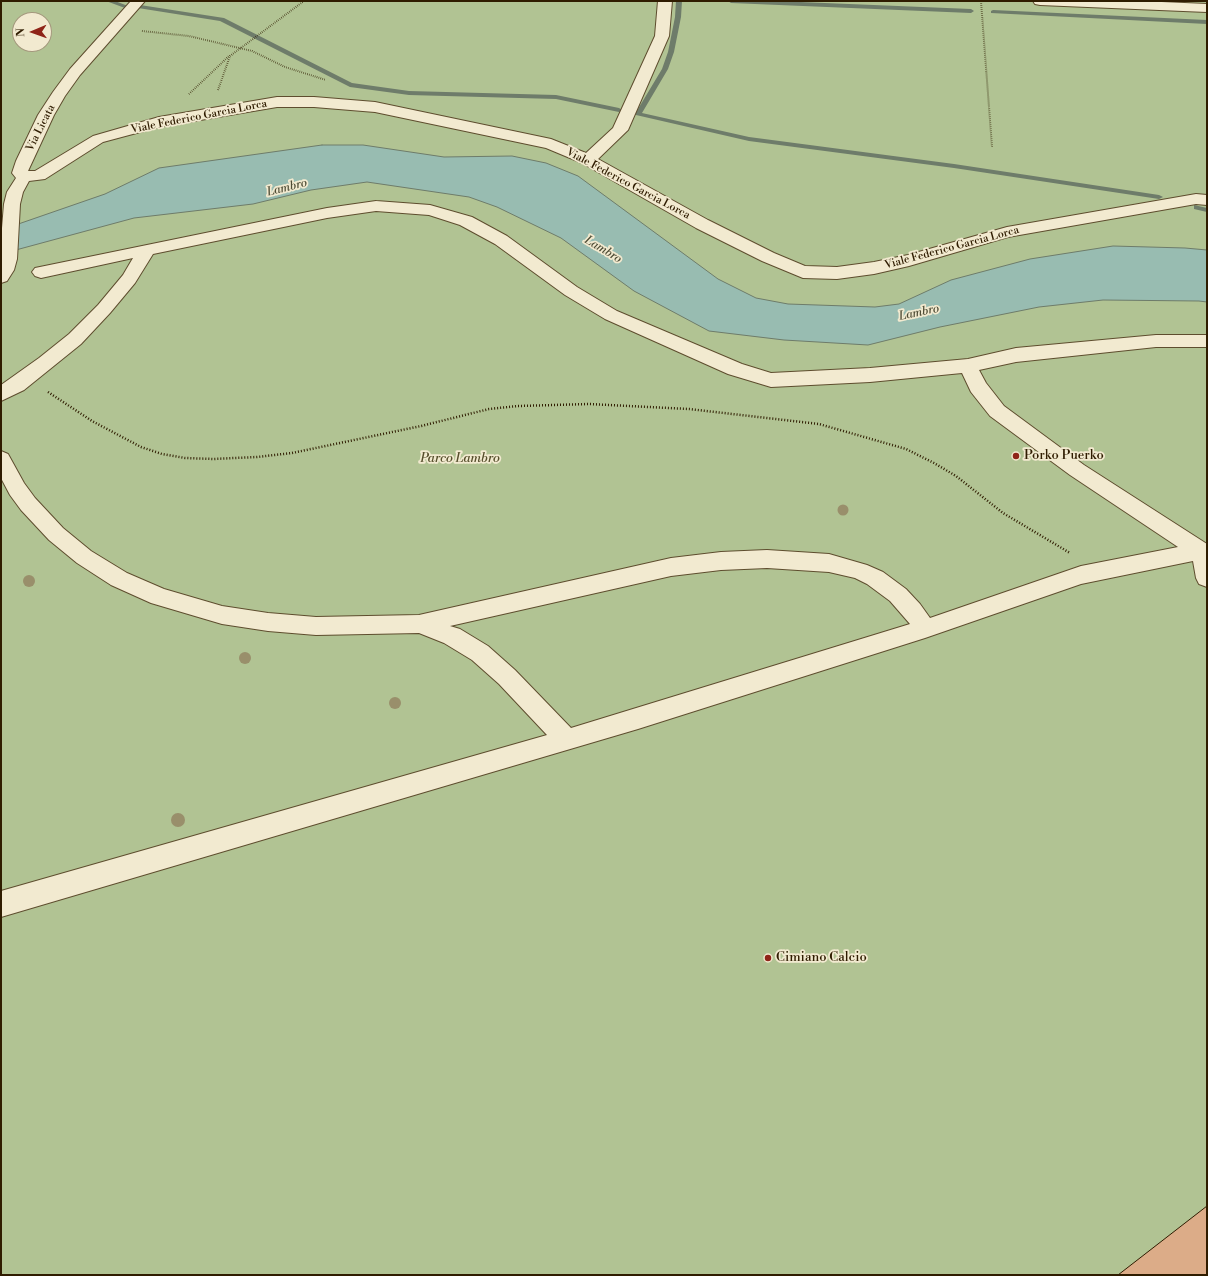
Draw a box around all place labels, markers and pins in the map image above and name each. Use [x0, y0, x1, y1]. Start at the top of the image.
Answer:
place label: Porko Puerko [1024, 448, 1104, 464]
marker: Porko Puerko [1011, 451, 1021, 461]
place label: Cimiano Calcio [776, 950, 867, 966]
marker: Cimiano Calcio [763, 953, 773, 963]

